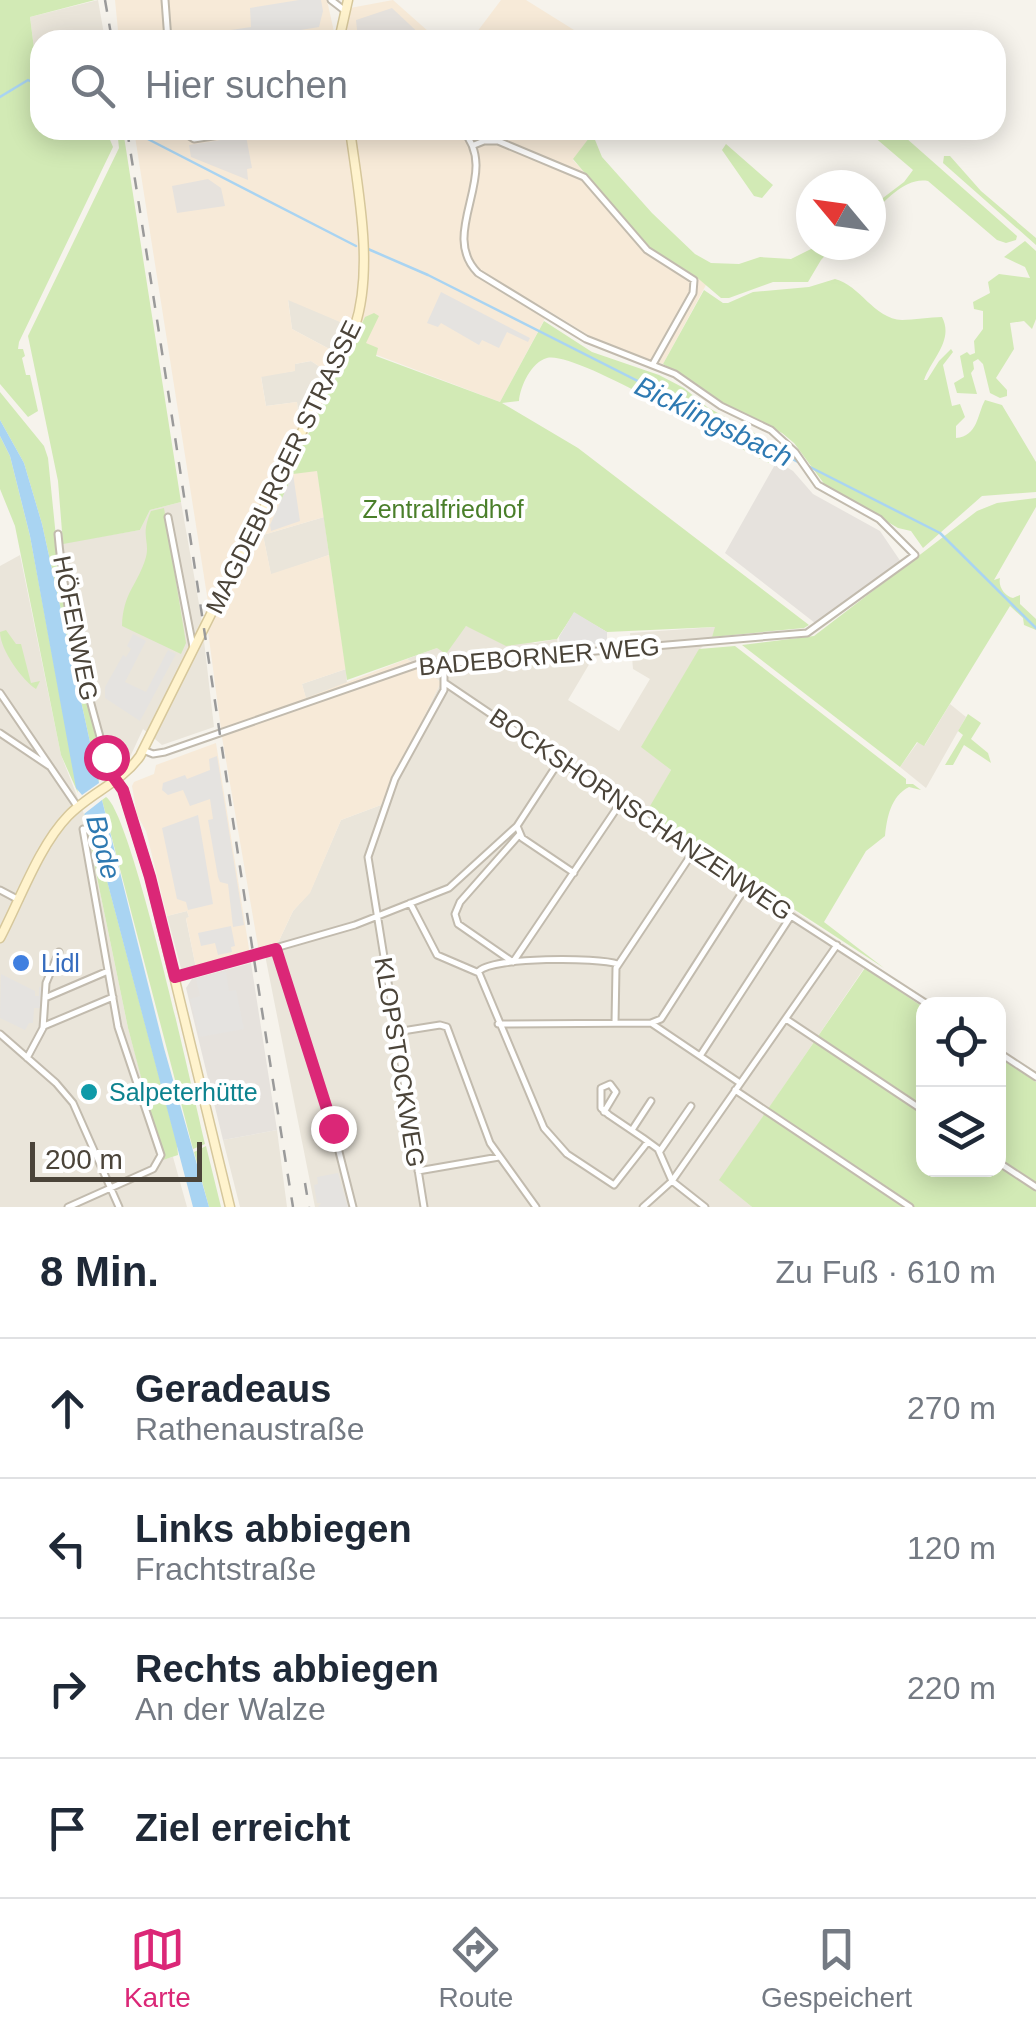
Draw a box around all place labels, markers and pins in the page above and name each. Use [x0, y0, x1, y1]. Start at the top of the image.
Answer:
place label: Lidl [41, 949, 80, 977]
marker: Lidl [10, 952, 32, 974]
place label: Salpeterhütte [109, 1078, 258, 1106]
marker: Salpeterhütte [78, 1081, 100, 1103]

